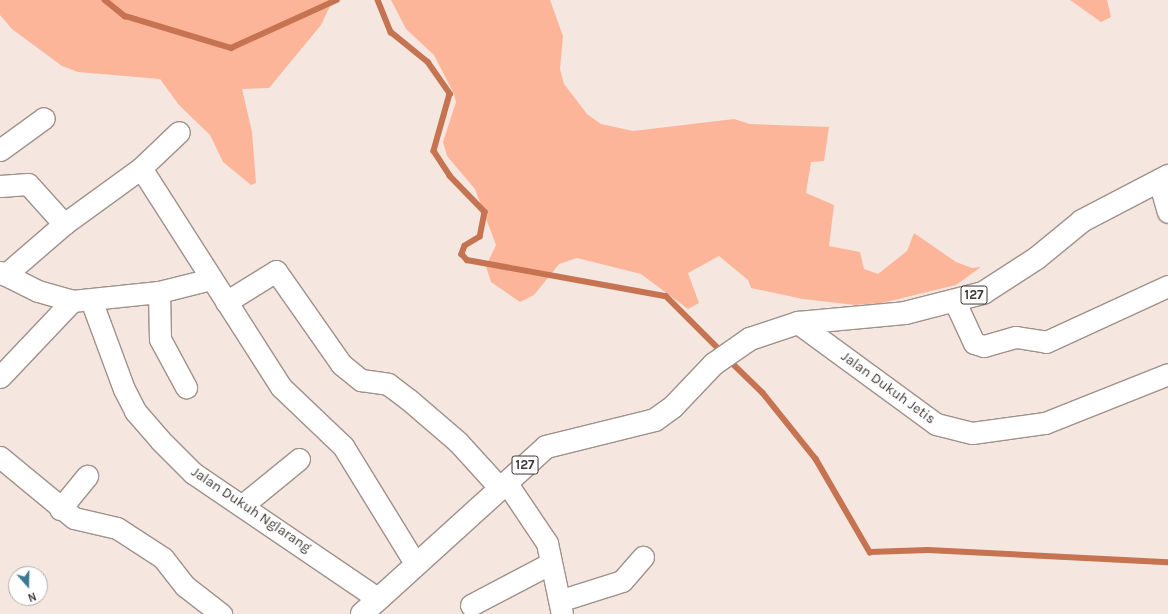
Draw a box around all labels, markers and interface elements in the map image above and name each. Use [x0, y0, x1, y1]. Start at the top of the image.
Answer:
road number: 127 [960, 284, 988, 306]
street label: Jalan Dukuh Jetis [838, 348, 938, 428]
road number: 127 [511, 454, 539, 476]
street label: Jalan Dukuh Nglarang [188, 464, 314, 556]
north arrow [8, 566, 48, 606]
text: N [26, 589, 38, 604]

